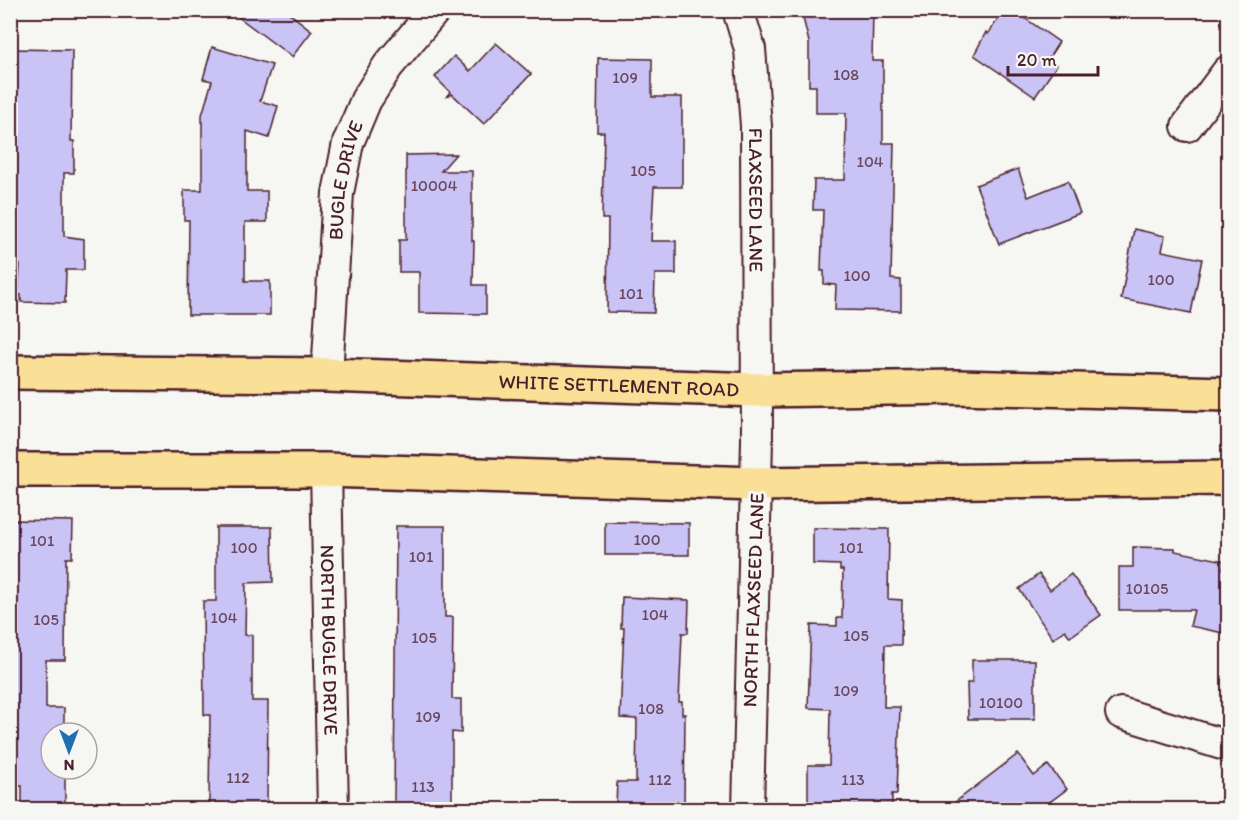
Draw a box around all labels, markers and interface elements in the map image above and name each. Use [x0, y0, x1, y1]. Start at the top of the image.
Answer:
scale bar [1008, 39, 1098, 77]
text: 20 m [1017, 49, 1057, 71]
house number: 108 [833, 65, 859, 84]
house number: 109 [612, 68, 638, 87]
street label: BUGLE DRIVE [323, 117, 368, 241]
street label: FLAXSEED LANE [744, 128, 768, 272]
house number: 104 [857, 152, 884, 171]
house number: 105 [630, 161, 656, 180]
house number: 10004 [411, 176, 458, 195]
house number: 100 [843, 266, 871, 285]
house number: 100 [1147, 270, 1175, 289]
house number: 101 [619, 284, 644, 303]
street label: WHITE SETTLEMENT ROAD [498, 369, 740, 401]
street label: NORTH FLAXSEED LANE [737, 492, 769, 708]
house number: 100 [633, 530, 661, 549]
house number: 101 [30, 531, 55, 550]
house number: 100 [230, 538, 258, 557]
house number: 101 [839, 538, 864, 557]
street label: NORTH BUGLE DRIVE [316, 544, 343, 736]
house number: 101 [409, 547, 434, 566]
house number: 10105 [1126, 579, 1168, 598]
house number: 104 [642, 605, 669, 624]
house number: 104 [211, 608, 238, 627]
house number: 105 [33, 610, 59, 629]
house number: 105 [843, 626, 869, 645]
house number: 105 [411, 628, 437, 647]
house number: 109 [833, 681, 859, 700]
house number: 10100 [979, 693, 1023, 712]
house number: 108 [638, 699, 664, 718]
house number: 109 [415, 707, 441, 726]
north arrow [39, 721, 99, 781]
text: N [64, 756, 74, 775]
house number: 112 [226, 768, 250, 787]
house number: 112 [648, 770, 672, 789]
house number: 113 [841, 770, 865, 789]
house number: 113 [411, 777, 435, 796]

